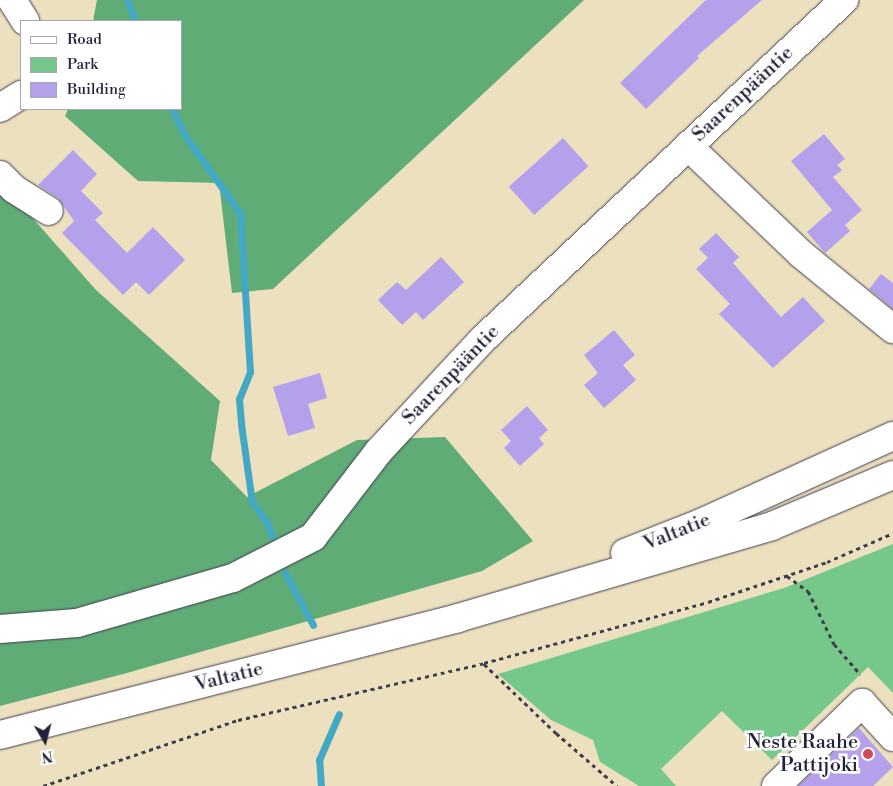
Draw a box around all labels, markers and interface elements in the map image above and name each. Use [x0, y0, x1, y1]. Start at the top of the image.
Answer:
legend [20, 20, 182, 110]
text: Road [67, 30, 102, 49]
street label: Saarenpääntie [687, 41, 799, 147]
text: Park [67, 55, 98, 74]
text: Building [67, 80, 126, 99]
street label: Saarenpääntie [397, 320, 505, 430]
street label: Valtatie [640, 508, 714, 556]
street label: Valtatie [192, 657, 266, 697]
north arrow [20, 716, 70, 766]
place label: Neste Raahe Pattijoki [747, 730, 858, 777]
text: N [40, 746, 54, 766]
marker: Neste Raahe Pattijoki [862, 748, 874, 760]

